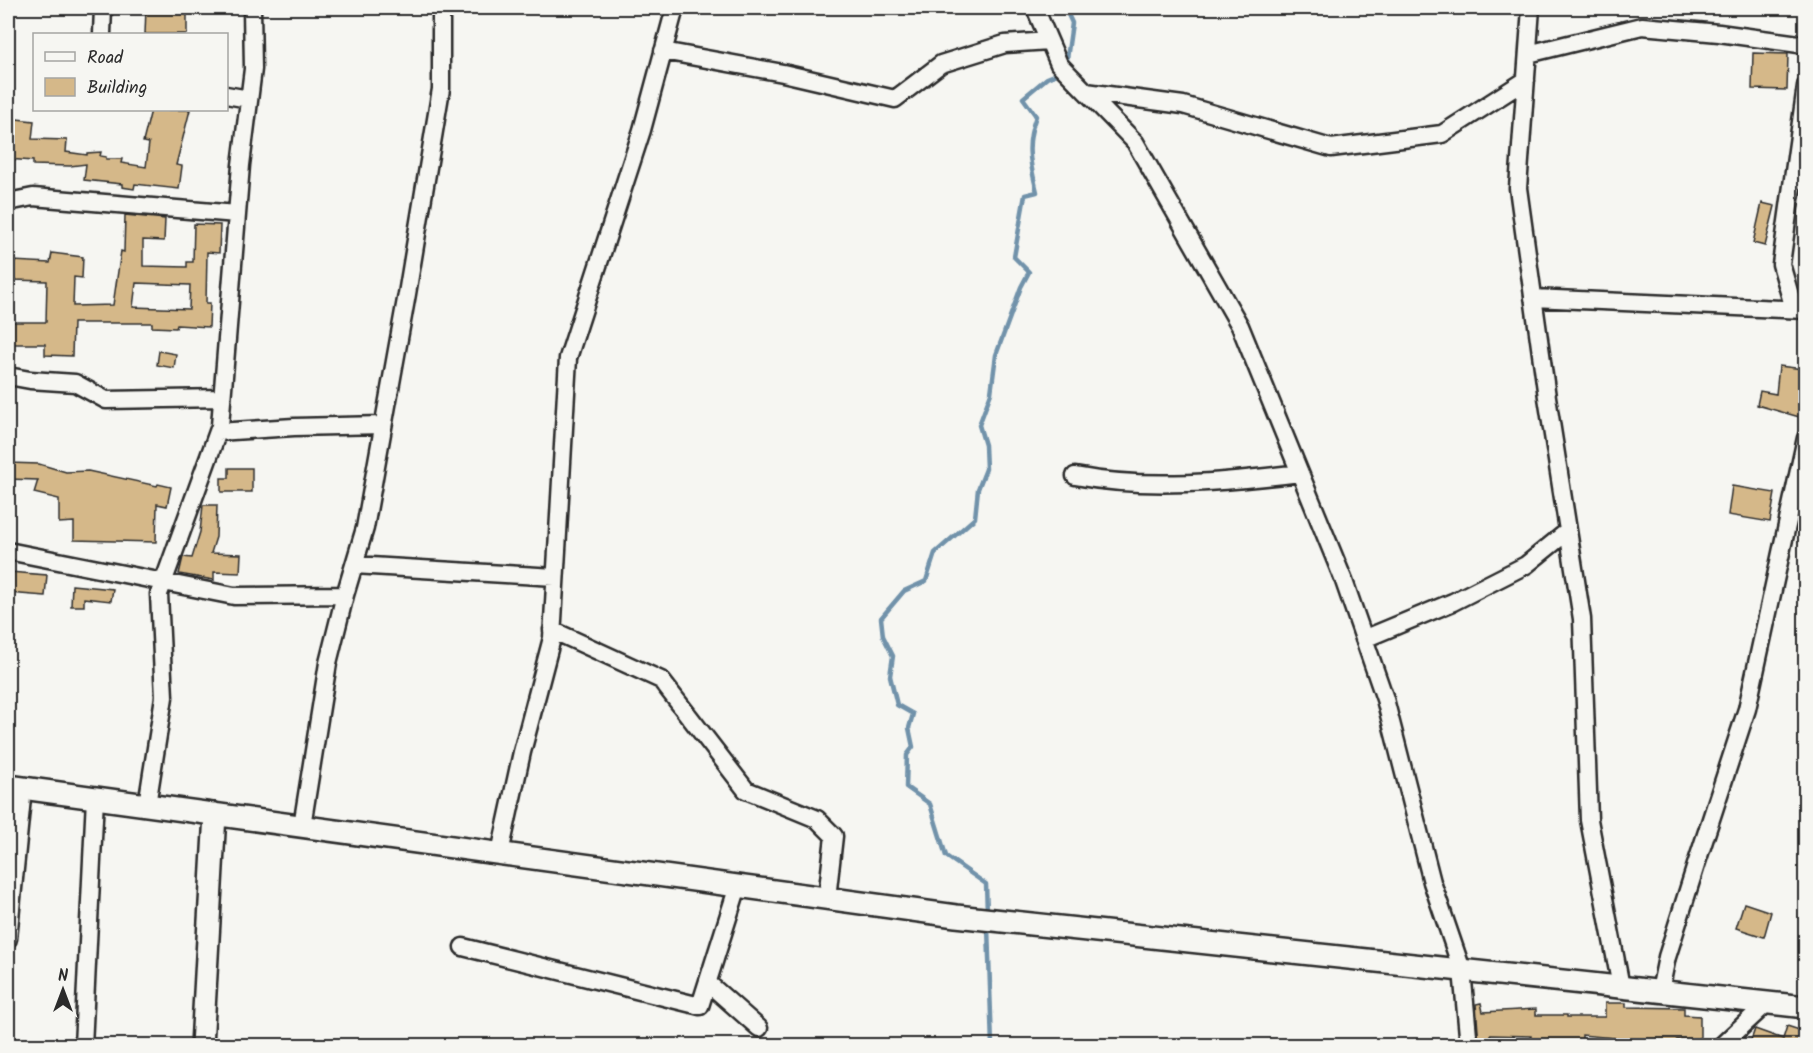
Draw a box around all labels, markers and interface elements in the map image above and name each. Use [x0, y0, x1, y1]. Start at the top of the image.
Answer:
legend [33, 33, 228, 111]
text: Road [87, 44, 124, 73]
text: Building [87, 74, 147, 103]
north arrow [33, 960, 93, 1020]
text: N [58, 964, 68, 989]

